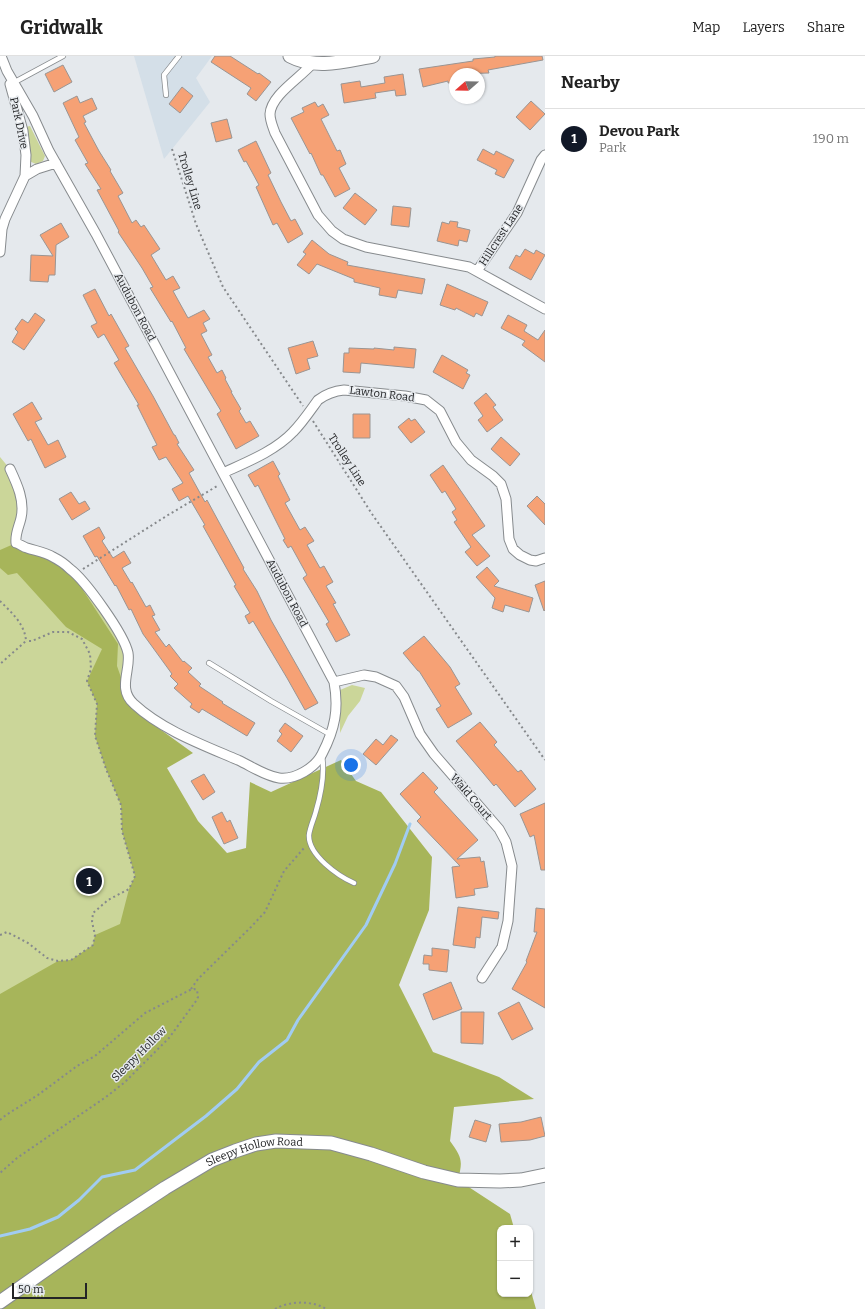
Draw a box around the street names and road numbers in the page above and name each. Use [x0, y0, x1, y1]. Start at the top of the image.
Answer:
street label: Park Drive [7, 96, 31, 150]
street label: Trolley Line [175, 151, 205, 211]
street label: Hillcrest Lane [476, 202, 526, 268]
street label: Audubon Road [112, 271, 159, 344]
street label: Lawton Road [349, 384, 416, 405]
street label: Trolley Line [325, 432, 369, 488]
street label: Audubon Road [264, 557, 311, 630]
street label: Wald Court [447, 771, 495, 823]
street label: Sleepy Hollow [109, 1024, 169, 1084]
street label: Sleepy Hollow Road [203, 1134, 304, 1169]

